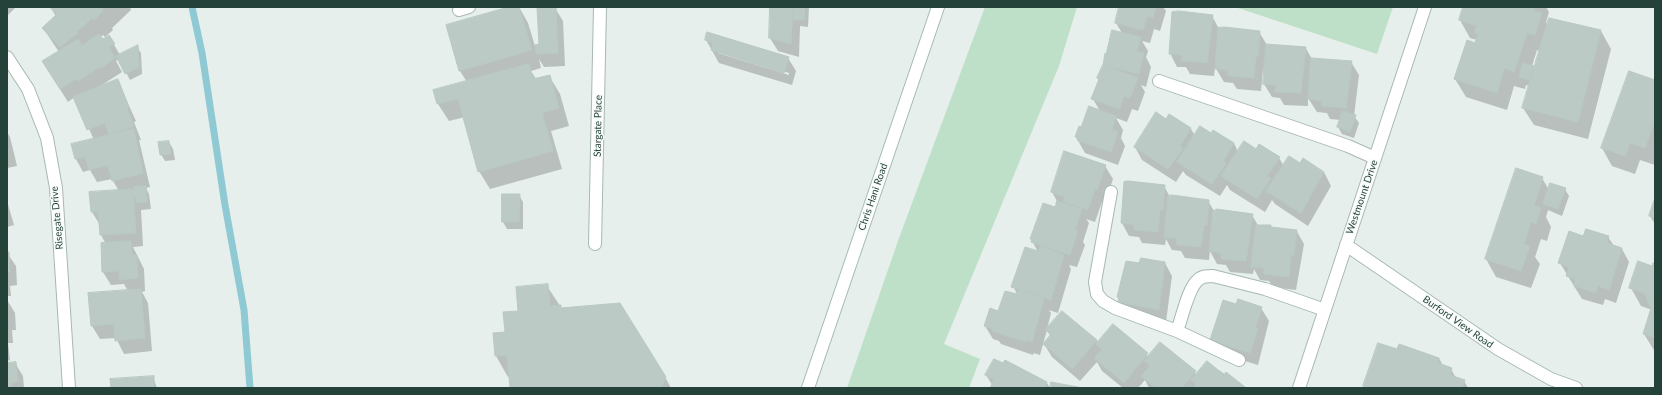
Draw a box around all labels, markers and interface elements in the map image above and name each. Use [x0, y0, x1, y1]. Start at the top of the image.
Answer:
street label: Stargate Place [591, 95, 605, 157]
street label: Westmount Drive [1344, 158, 1380, 236]
street label: Chris Hani Road [856, 162, 890, 232]
street label: Risegate Drive [48, 186, 66, 250]
street label: Burford View Road [1420, 293, 1496, 351]

